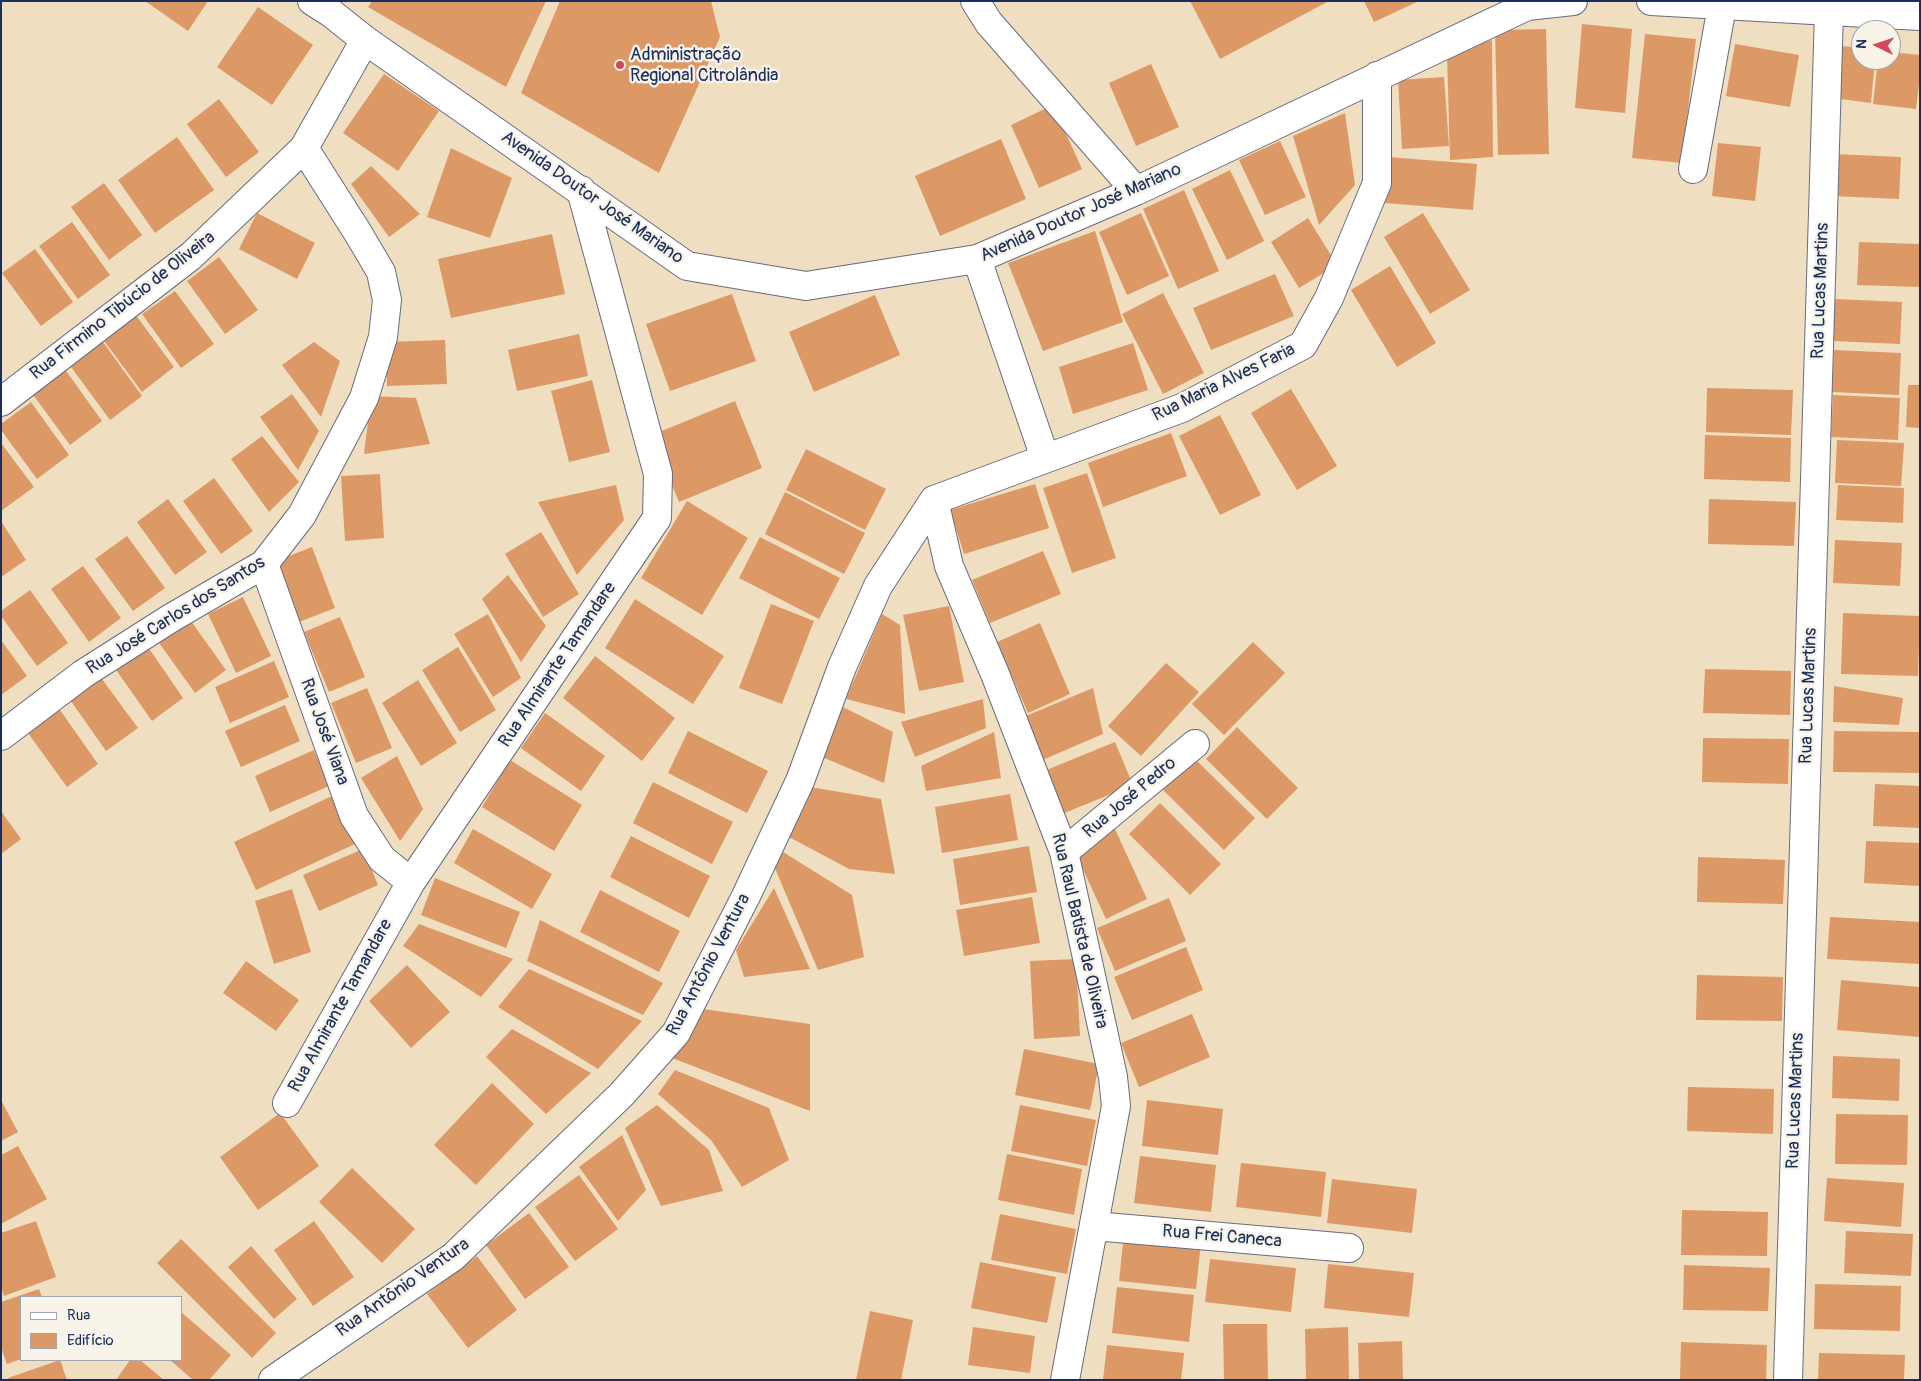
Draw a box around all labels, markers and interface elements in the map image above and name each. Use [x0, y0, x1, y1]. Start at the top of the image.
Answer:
north arrow [1851, 20, 1901, 70]
text: N [1853, 39, 1870, 49]
place label: Administração Regional Citrolândia [630, 44, 778, 86]
marker: Administração Regional Citrolândia [614, 59, 626, 71]
street label: Avenida Doutor José Mariano [497, 127, 687, 269]
street label: Avenida Doutor José Mariano [977, 159, 1185, 267]
street label: Rua Lucas Martins [1808, 222, 1834, 360]
street label: Rua Firmino Tibúcio de Oliveira [26, 227, 220, 385]
street label: Rua Maria Alves Faria [1149, 339, 1299, 427]
street label: Rua José Carlos dos Santos [83, 552, 269, 680]
street label: Rua Almirante Tamandare [495, 578, 621, 752]
street label: Rua Lucas Martins [1796, 627, 1822, 765]
street label: Rua José Viana [295, 676, 353, 788]
street label: Rua José Pedro [1079, 753, 1181, 843]
street label: Rua Raul Batista de Oliveira [1046, 831, 1112, 1031]
street label: Rua Antônio Ventura [662, 890, 756, 1040]
street label: Rua Almirante Tamandare [284, 916, 398, 1096]
street label: Rua Lucas Martins [1783, 1032, 1809, 1170]
street label: Rua Frei Caneca [1161, 1221, 1283, 1253]
street label: Rua Antônio Ventura [332, 1234, 474, 1342]
legend [20, 1296, 182, 1361]
text: Rua [67, 1306, 90, 1325]
text: Edifício [67, 1331, 113, 1350]

